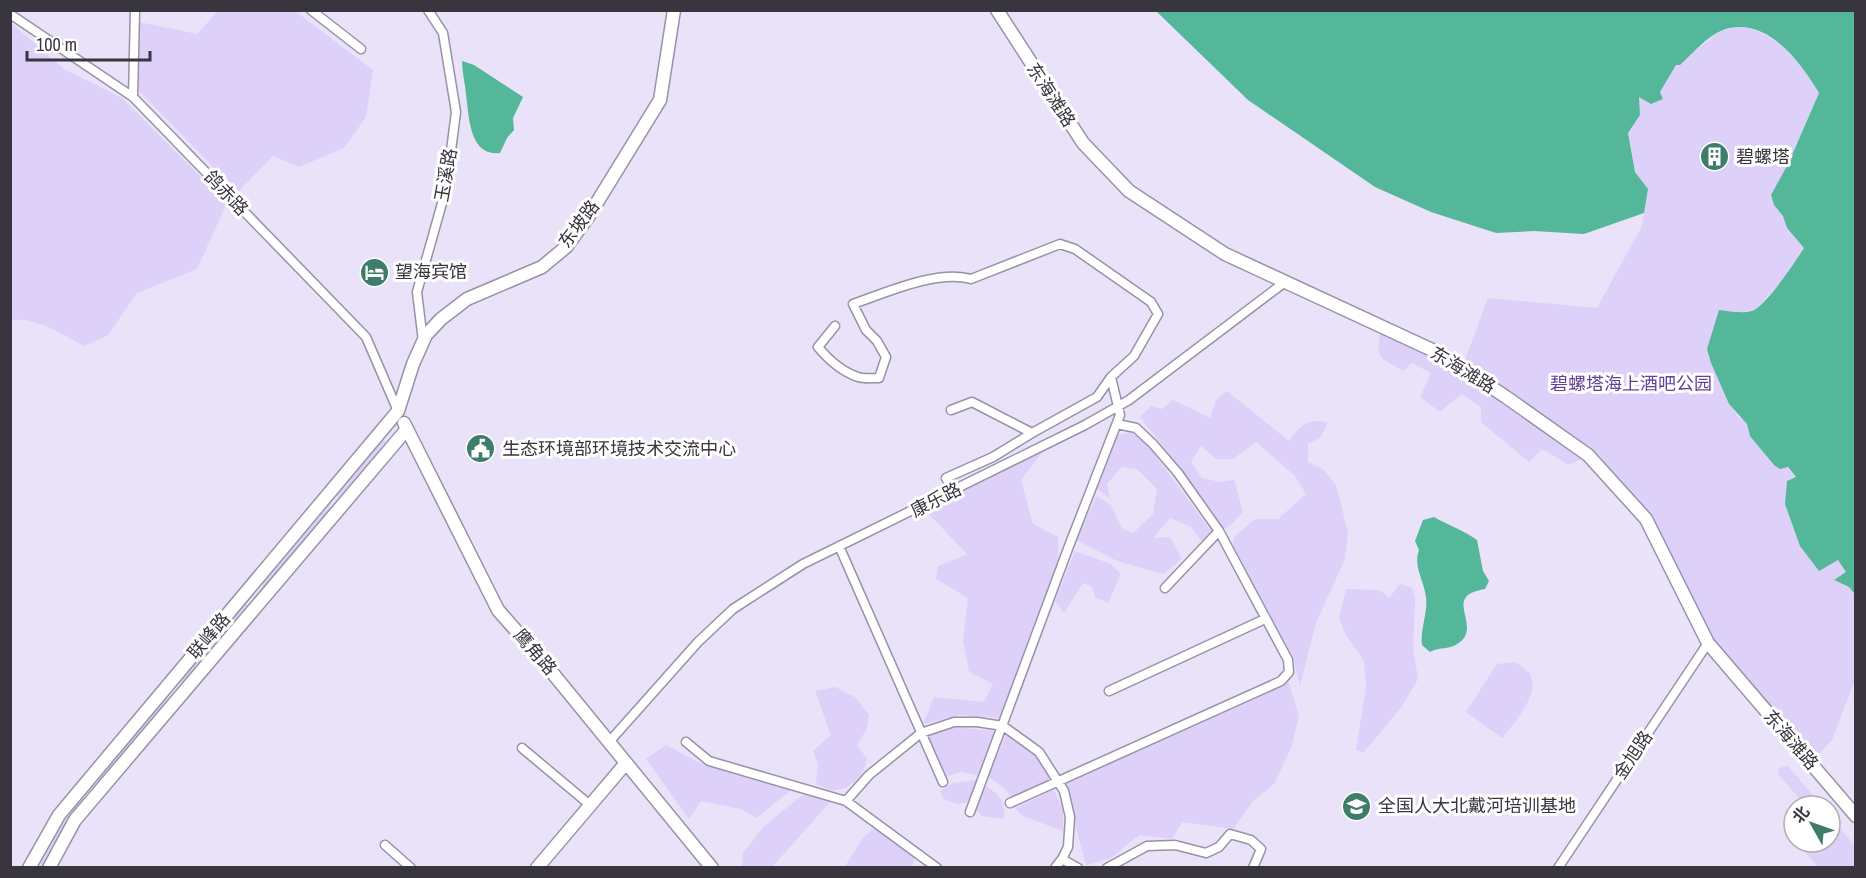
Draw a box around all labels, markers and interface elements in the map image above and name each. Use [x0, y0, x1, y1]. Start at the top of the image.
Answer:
scale bar [27, 24, 150, 62]
text: 100 m [36, 32, 77, 57]
street label: 东海滩路 [1021, 58, 1082, 132]
building icon: 碧螺塔 [1699, 141, 1731, 173]
place label: 碧螺塔 [1736, 144, 1790, 169]
street label: 玉溪路 [429, 146, 463, 204]
street label: 鸽赤路 [199, 165, 254, 221]
street label: 东坡路 [552, 195, 605, 253]
hotel icon: 望海宾馆 [358, 256, 390, 288]
place label: 望海宾馆 [395, 259, 467, 284]
street label: 东海滩路 [1426, 340, 1501, 399]
park label: 碧螺塔海上酒吧公园 [1550, 371, 1712, 396]
public building icon: 生态环境部环境技术交流中心 [465, 433, 497, 465]
place label: 生态环境部环境技术交流中心 [502, 436, 736, 461]
street label: 康乐路 [906, 476, 966, 523]
street label: 联峰路 [182, 607, 236, 664]
street label: 鹰角路 [508, 623, 563, 680]
street label: 东海滩路 [1758, 704, 1824, 775]
street label: 金旭路 [1607, 725, 1658, 784]
school or university icon: 全国人大北戴河培训基地 [1341, 790, 1373, 822]
place label: 全国人大北戴河培训基地 [1378, 793, 1576, 818]
north arrow [1782, 794, 1842, 854]
text: 北 [1787, 801, 1814, 828]

